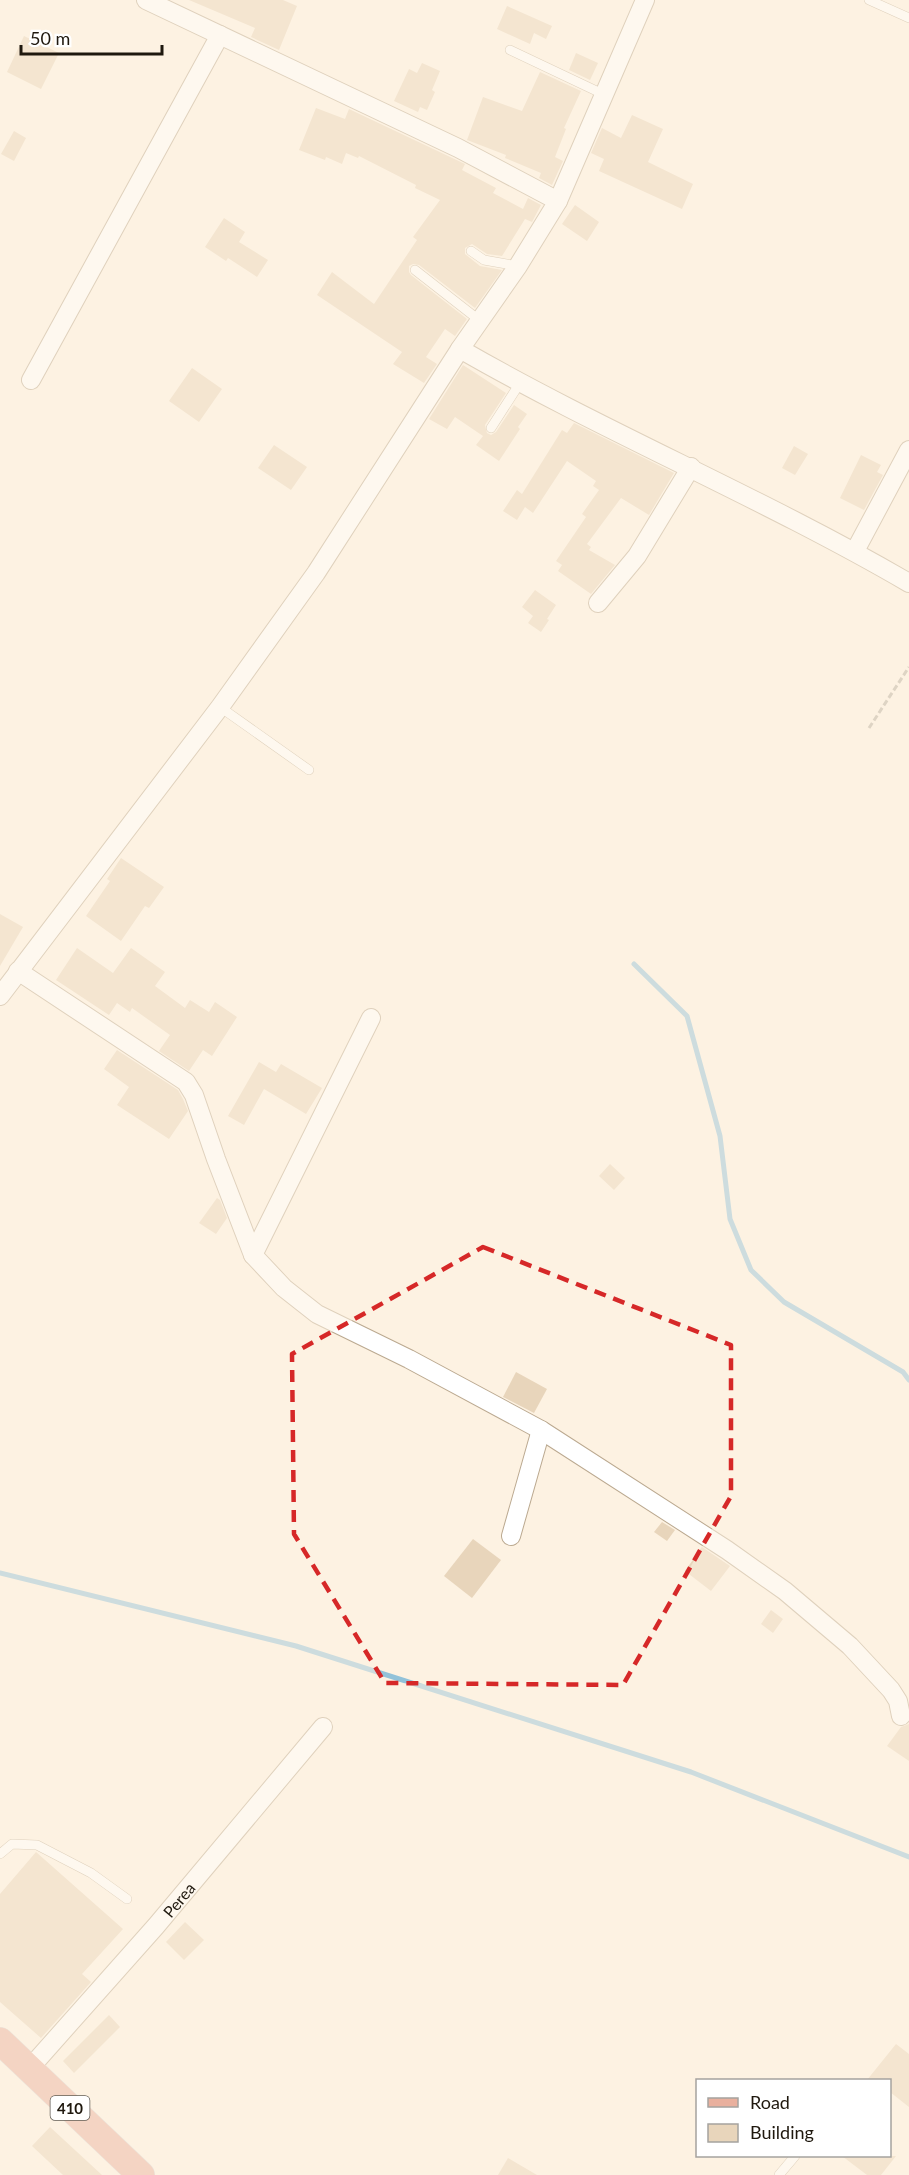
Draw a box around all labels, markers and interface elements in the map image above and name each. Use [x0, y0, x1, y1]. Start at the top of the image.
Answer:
scale bar [21, 18, 162, 56]
text: 50 m [30, 27, 70, 49]
street label: Perea [158, 1878, 198, 1921]
legend [696, 2079, 891, 2157]
text: Road [750, 2091, 790, 2113]
road number: 410 [50, 2096, 90, 2120]
text: Building [750, 2121, 814, 2143]

